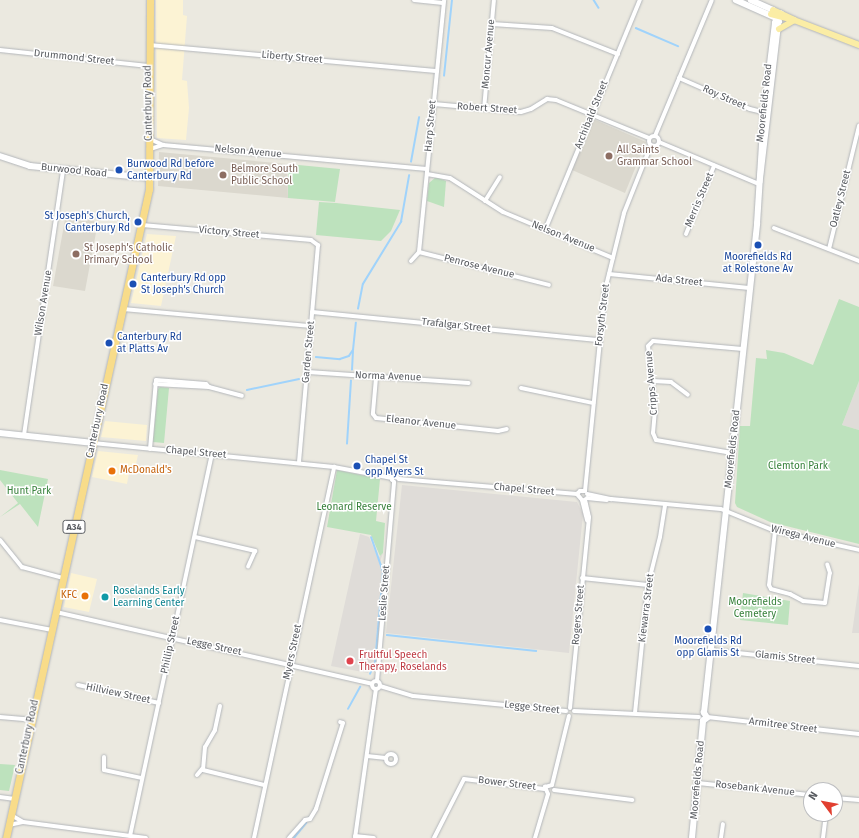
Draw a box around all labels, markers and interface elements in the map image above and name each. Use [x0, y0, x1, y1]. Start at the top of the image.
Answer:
street label: Moncur Avenue [480, 19, 498, 89]
street label: Drummond Street [33, 48, 115, 68]
street label: Liberty Street [261, 49, 323, 67]
street label: Moorefields Road [755, 63, 775, 143]
street label: Canterbury Road [142, 65, 156, 141]
street label: Archibald Street [573, 79, 611, 151]
street label: Roy Street [700, 83, 748, 113]
street label: Harp Street [423, 100, 439, 152]
street label: Robert Street [456, 101, 518, 117]
street label: Nelson Avenue [214, 143, 282, 161]
place label: All Saints Grammar School [617, 144, 692, 168]
marker: All Saints Grammar School [604, 151, 614, 161]
place label: Burwood Rd before Canterbury Rd [127, 158, 214, 182]
street label: Burwood Road [40, 162, 108, 180]
place label: Belmore South Public School [231, 163, 298, 186]
marker: Burwood Rd before Canterbury Rd [114, 165, 124, 175]
street label: Oatley Street [828, 169, 854, 229]
marker: Belmore South Public School [218, 170, 228, 180]
street label: Merris Street [683, 171, 717, 229]
place label: St Joseph's Church, Canterbury Rd [44, 210, 130, 234]
marker: St Joseph's Church, Canterbury Rd [133, 217, 143, 227]
street label: Nelson Avenue [529, 219, 597, 255]
street label: Victory Street [198, 224, 260, 242]
marker: Moorefields Rd at Rolestone Av [753, 240, 763, 250]
place label: St Joseph's Catholic Primary School [84, 242, 173, 266]
marker: St Joseph's Catholic Primary School [71, 249, 81, 259]
place label: Moorefields Rd at Rolestone Av [723, 251, 793, 274]
street label: Penrose Avenue [443, 252, 515, 282]
street label: Wilson Avenue [33, 269, 55, 337]
place label: Canterbury Rd opp St Joseph's Church [141, 272, 226, 296]
street label: Ada Street [655, 273, 703, 289]
marker: Canterbury Rd opp St Joseph's Church [128, 279, 138, 289]
street label: Forsyth Street [593, 283, 613, 347]
street label: Trafalgar Street [421, 316, 491, 336]
street label: Garden Street [300, 320, 318, 384]
place label: Canterbury Rd at Platts Av [117, 331, 182, 354]
marker: Canterbury Rd at Platts Av [104, 338, 114, 348]
street label: Cripps Avenue [643, 350, 661, 416]
street label: Norma Avenue [355, 370, 421, 384]
street label: Canterbury Road [84, 383, 112, 459]
street label: Moorefields Road [723, 409, 743, 489]
street label: Eleanor Avenue [385, 413, 457, 433]
street label: Chapel Street [165, 444, 227, 462]
place label: Chapel St opp Myers St [365, 454, 424, 478]
marker: Chapel St opp Myers St [352, 461, 362, 471]
park label: Clemton Park [768, 461, 828, 473]
place label: McDonald's [120, 465, 172, 477]
marker: McDonald's [107, 466, 117, 476]
street label: Chapel Street [493, 481, 555, 499]
park label: Hunt Park [7, 486, 51, 498]
park label: Leonard Reserve [316, 502, 392, 514]
road number: A34 [62, 520, 86, 534]
street label: Wirega Avenue [769, 523, 837, 551]
street label: Leslie Street [377, 565, 393, 621]
street label: Kiewarra Street [637, 573, 657, 643]
street label: Rogers Street [570, 584, 588, 646]
place label: Roselands Early Learning Center [113, 585, 185, 608]
place label: KFC [61, 590, 77, 602]
marker: KFC [80, 591, 90, 601]
marker: Roselands Early Learning Center [100, 592, 110, 602]
park label: Moorefields Cemetery [728, 596, 782, 620]
street label: Phillip Street [159, 615, 183, 675]
street label: Myers Street [281, 623, 305, 681]
marker: Moorefields Rd opp Glamis St [703, 624, 713, 634]
street label: Legge Street [186, 635, 242, 659]
place label: Moorefields Rd opp Glamis St [674, 635, 742, 658]
place label: Fruitful Speech Therapy, Roselands [359, 649, 447, 672]
street label: Glamis Street [754, 649, 816, 667]
marker: Fruitful Speech Therapy, Roselands [344, 655, 356, 667]
street label: Hillview Street [85, 681, 151, 707]
street label: Canterbury Road [14, 699, 42, 775]
street label: Legge Street [504, 699, 560, 717]
street label: Armitree Street [748, 716, 818, 736]
street label: Moorefields Road [689, 740, 707, 820]
street label: Bower Street [477, 774, 537, 794]
street label: Rosebank Avenue [715, 779, 795, 799]
north arrow [803, 782, 843, 822]
text: N [806, 789, 821, 802]

